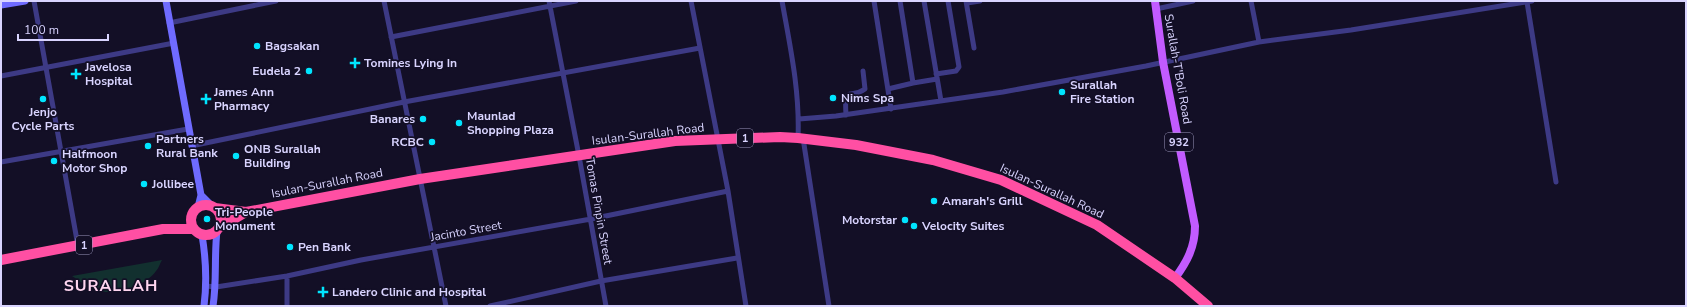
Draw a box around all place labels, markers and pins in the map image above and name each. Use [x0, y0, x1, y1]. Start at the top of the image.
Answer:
place label: Bagsakan [265, 38, 319, 54]
marker: Bagsakan [252, 41, 262, 51]
place label: Tomines Lying In [364, 55, 457, 71]
marker: Tomines Lying In [349, 57, 361, 69]
place label: Javelosa Hospital [84, 59, 132, 89]
place label: Eudela 2 [252, 63, 301, 79]
marker: Eudela 2 [304, 66, 314, 76]
marker: Javelosa Hospital [70, 68, 82, 80]
place label: Surallah Fire Station [1070, 77, 1134, 107]
place label: James Ann Pharmacy [213, 84, 274, 114]
marker: Surallah Fire Station [1057, 87, 1067, 97]
place label: Nims Spa [841, 90, 894, 106]
marker: Nims Spa [828, 93, 838, 103]
marker: Jenjo Cycle Parts [38, 94, 48, 104]
marker: James Ann Pharmacy [201, 94, 211, 104]
place label: Jenjo Cycle Parts [12, 104, 75, 134]
place label: Maunlad Shopping Plaza [467, 108, 554, 138]
place label: Banares [370, 111, 415, 127]
marker: Banares [418, 114, 428, 124]
marker: Maunlad Shopping Plaza [454, 118, 464, 128]
place label: Partners Rural Bank [156, 131, 218, 161]
place label: RCBC [391, 134, 424, 150]
marker: RCBC [427, 137, 437, 147]
marker: Partners Rural Bank [143, 141, 153, 151]
place label: ONB Surallah Building [244, 141, 321, 171]
place label: Halfmoon Motor Shop [62, 146, 127, 176]
marker: ONB Surallah Building [231, 151, 241, 161]
marker: Halfmoon Motor Shop [49, 156, 59, 166]
place label: Jollibee [151, 176, 195, 192]
marker: Jollibee [139, 179, 149, 189]
place label: Amarah's Grill [942, 193, 1023, 209]
marker: Amarah's Grill [929, 196, 939, 206]
place label: Tri-People Monument [215, 204, 275, 234]
place label: Motorstar [842, 212, 897, 228]
marker: Tri-People Monument [202, 214, 212, 224]
marker: Motorstar [900, 215, 910, 225]
place label: Velocity Suites [921, 218, 1005, 234]
marker: Velocity Suites [909, 221, 919, 231]
place label: Pen Bank [298, 239, 351, 255]
marker: Pen Bank [285, 242, 295, 252]
place label: Landero Clinic and Hospital [332, 284, 486, 300]
marker: Landero Clinic and Hospital [317, 286, 329, 298]

